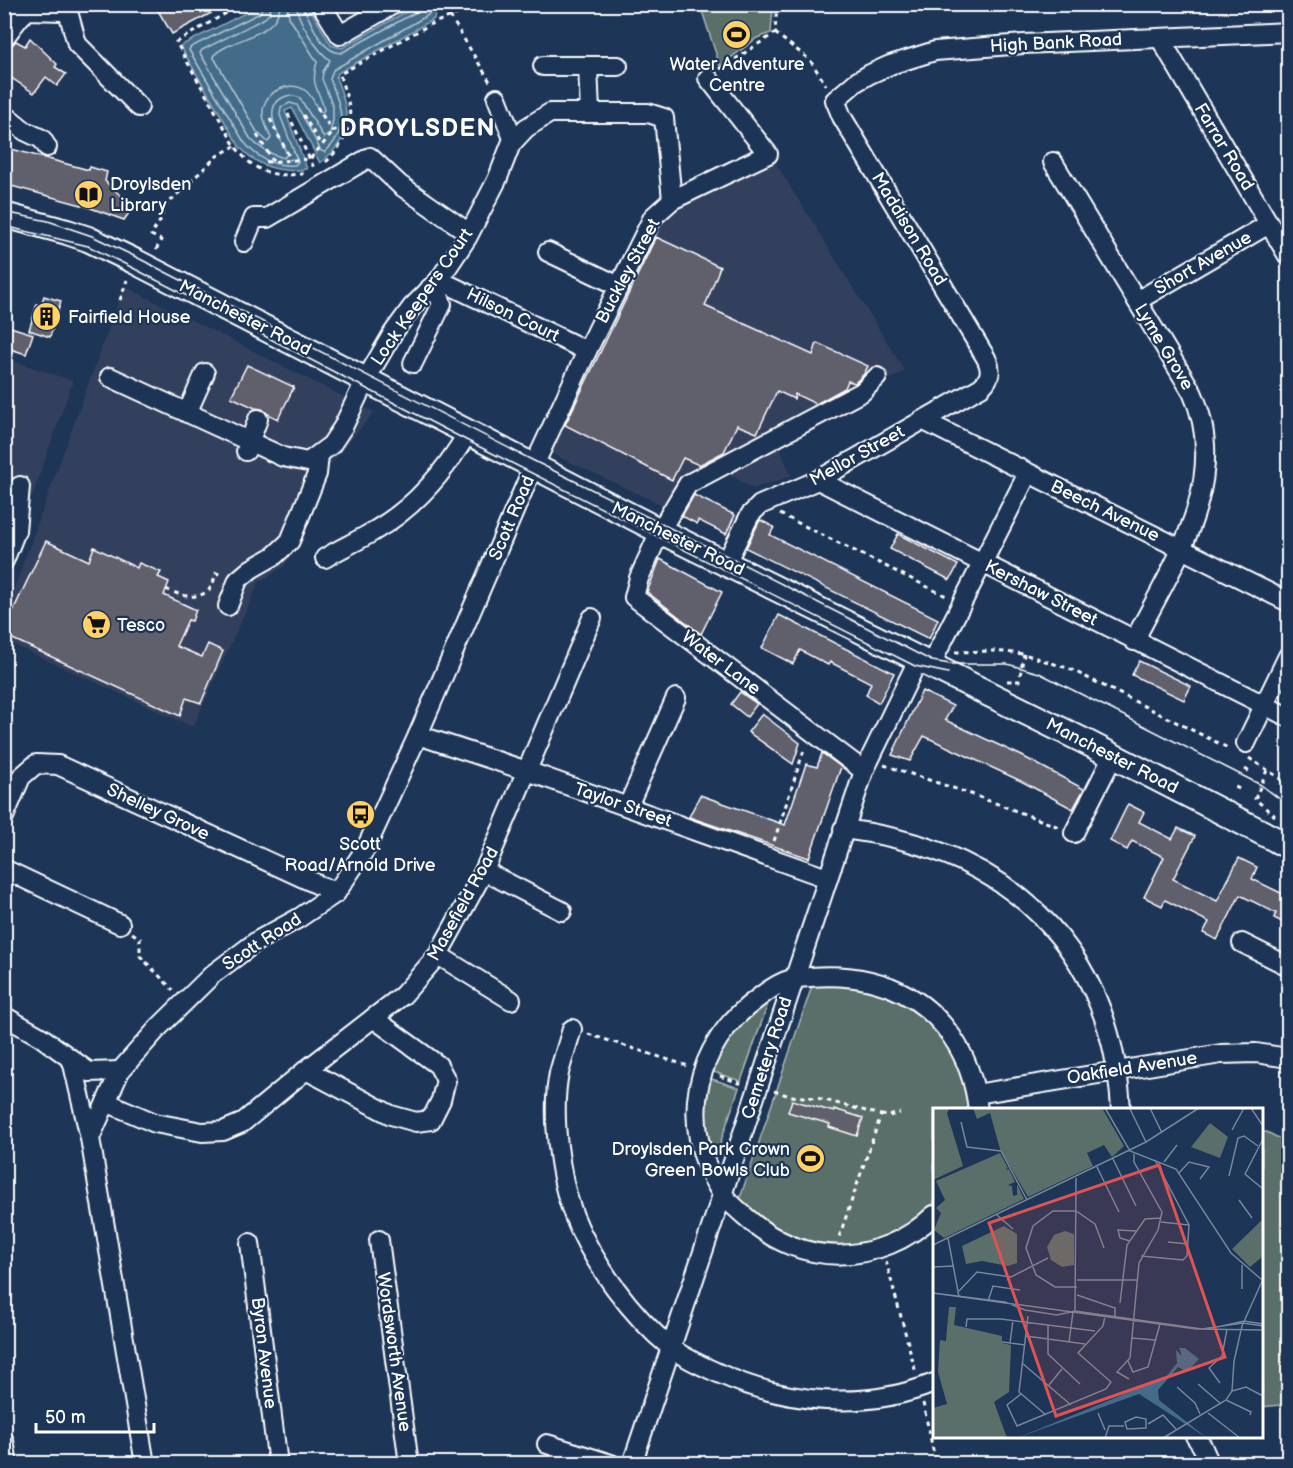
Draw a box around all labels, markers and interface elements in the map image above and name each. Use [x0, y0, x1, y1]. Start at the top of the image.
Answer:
sports icon: Water Adventure Centre [721, 19, 753, 51]
street label: High Bank Road [989, 29, 1123, 57]
place label: Water Adventure Centre [669, 54, 805, 96]
street label: Farrar Road [1190, 100, 1258, 194]
district label: DROYLSDEN [340, 114, 496, 143]
street label: Maddison Road [867, 169, 951, 289]
place label: Droylsden Library [110, 174, 191, 216]
library icon: Droylsden Library [73, 178, 105, 210]
street label: Buckley Street [591, 214, 665, 327]
street label: Lock Keepers Court [367, 224, 477, 370]
street label: Short Avenue [1151, 227, 1256, 299]
street label: Manchester Road [175, 276, 315, 360]
street label: Hilson Court [463, 284, 563, 347]
street label: Lyme Grove [1130, 300, 1198, 394]
building icon: Fairfield House [31, 301, 63, 333]
place label: Fairfield House [68, 307, 191, 328]
street label: Mellor Street [806, 421, 908, 491]
street label: Scott Road [485, 473, 539, 563]
street label: Beech Avenue [1047, 476, 1163, 547]
street label: Manchester Road [608, 498, 748, 580]
street label: Kershaw Street [981, 556, 1101, 631]
supermarket icon: Tesco [80, 609, 112, 641]
place label: Tesco [117, 615, 165, 636]
street label: Water Lane [677, 627, 765, 700]
street label: Manchester Road [1042, 714, 1182, 798]
street label: Shelley Grove [103, 779, 213, 845]
street label: Taylor Street [571, 779, 675, 832]
bus stop icon: Scott Road/Arnold Drive [344, 799, 376, 831]
place label: Scott Road/Arnold Drive [285, 834, 436, 876]
street label: Masefield Road [423, 843, 503, 965]
street label: Scott Road [219, 909, 305, 975]
street label: Cemetery Road [737, 994, 797, 1122]
street label: Oakfield Avenue [1065, 1047, 1199, 1089]
inset map [933, 1108, 1263, 1438]
place label: Droylsden Park Crown Green Bowls Club [611, 1139, 790, 1181]
sports icon: Droylsden Park Crown Green Bowls Club [795, 1143, 827, 1175]
street label: Wordsworth Avenue [372, 1271, 416, 1433]
street label: Byron Avenue [247, 1296, 281, 1410]
scale bar [36, 1396, 154, 1434]
text: 50 m [45, 1407, 86, 1428]

